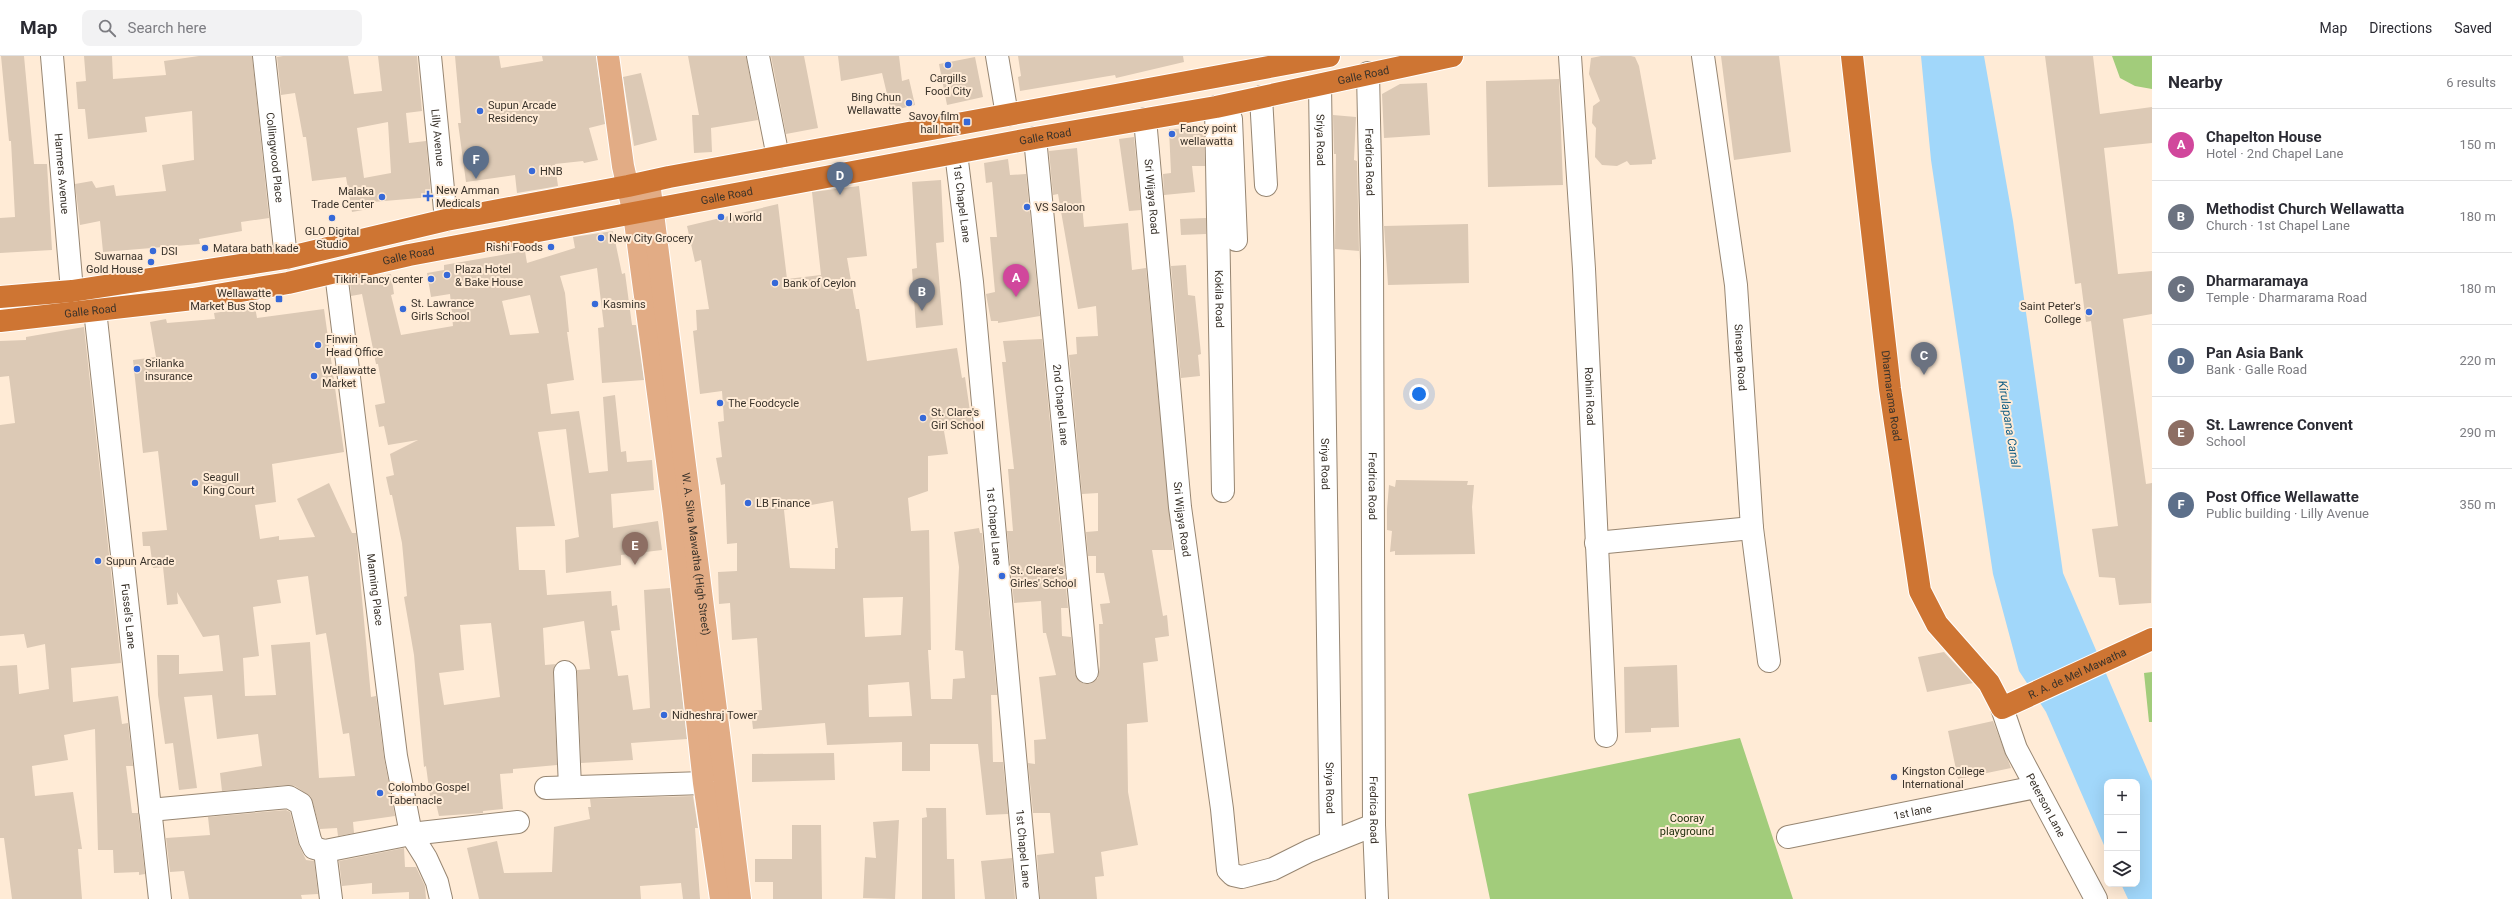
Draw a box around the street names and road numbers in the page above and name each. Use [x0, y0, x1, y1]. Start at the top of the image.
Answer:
street label: Galle Road [1336, 63, 1390, 87]
street label: Lilly Avenue [429, 108, 447, 167]
street label: Collingwood Place [264, 112, 286, 203]
street label: Sriya Road [1314, 114, 1328, 166]
street label: Galle Road [1018, 125, 1072, 147]
street label: Fredrica Road [1363, 128, 1377, 196]
street label: Harmers Avenue [52, 133, 72, 215]
street label: Sri Wijaya Road [1142, 158, 1162, 235]
street label: 1st Chapel Lane [951, 164, 974, 244]
street label: Galle Road [700, 184, 754, 207]
street label: Galle Road [381, 244, 435, 267]
street label: Kokila Road [1212, 270, 1227, 328]
street label: Galle Road [63, 301, 117, 320]
street label: Sinsapa Road [1732, 324, 1749, 391]
street label: Dharmarama Road [1879, 349, 1904, 442]
street label: 2nd Chapel Lane [1051, 363, 1071, 446]
street label: Rohini Road [1582, 367, 1598, 426]
street label: Sriya Road [1319, 438, 1332, 490]
street label: Fredrica Road [1366, 452, 1379, 520]
street label: W. A. Silva Mawatha (High Street) [679, 472, 713, 636]
street label: Sri Wijaya Road [1171, 481, 1193, 558]
street label: 1st Chapel Lane [984, 486, 1004, 566]
street label: Manning Place [364, 553, 386, 627]
street label: Fussel's Lane [119, 583, 139, 650]
street label: R. A. de Mel Mawatha [2026, 645, 2128, 702]
street label: Sriya Road [1323, 762, 1337, 814]
street label: Peterson Lane [2024, 771, 2068, 839]
street label: Fredrica Road [1367, 776, 1381, 844]
street label: 1st lane [1892, 802, 1933, 822]
street label: 1st Chapel Lane [1013, 809, 1033, 889]

